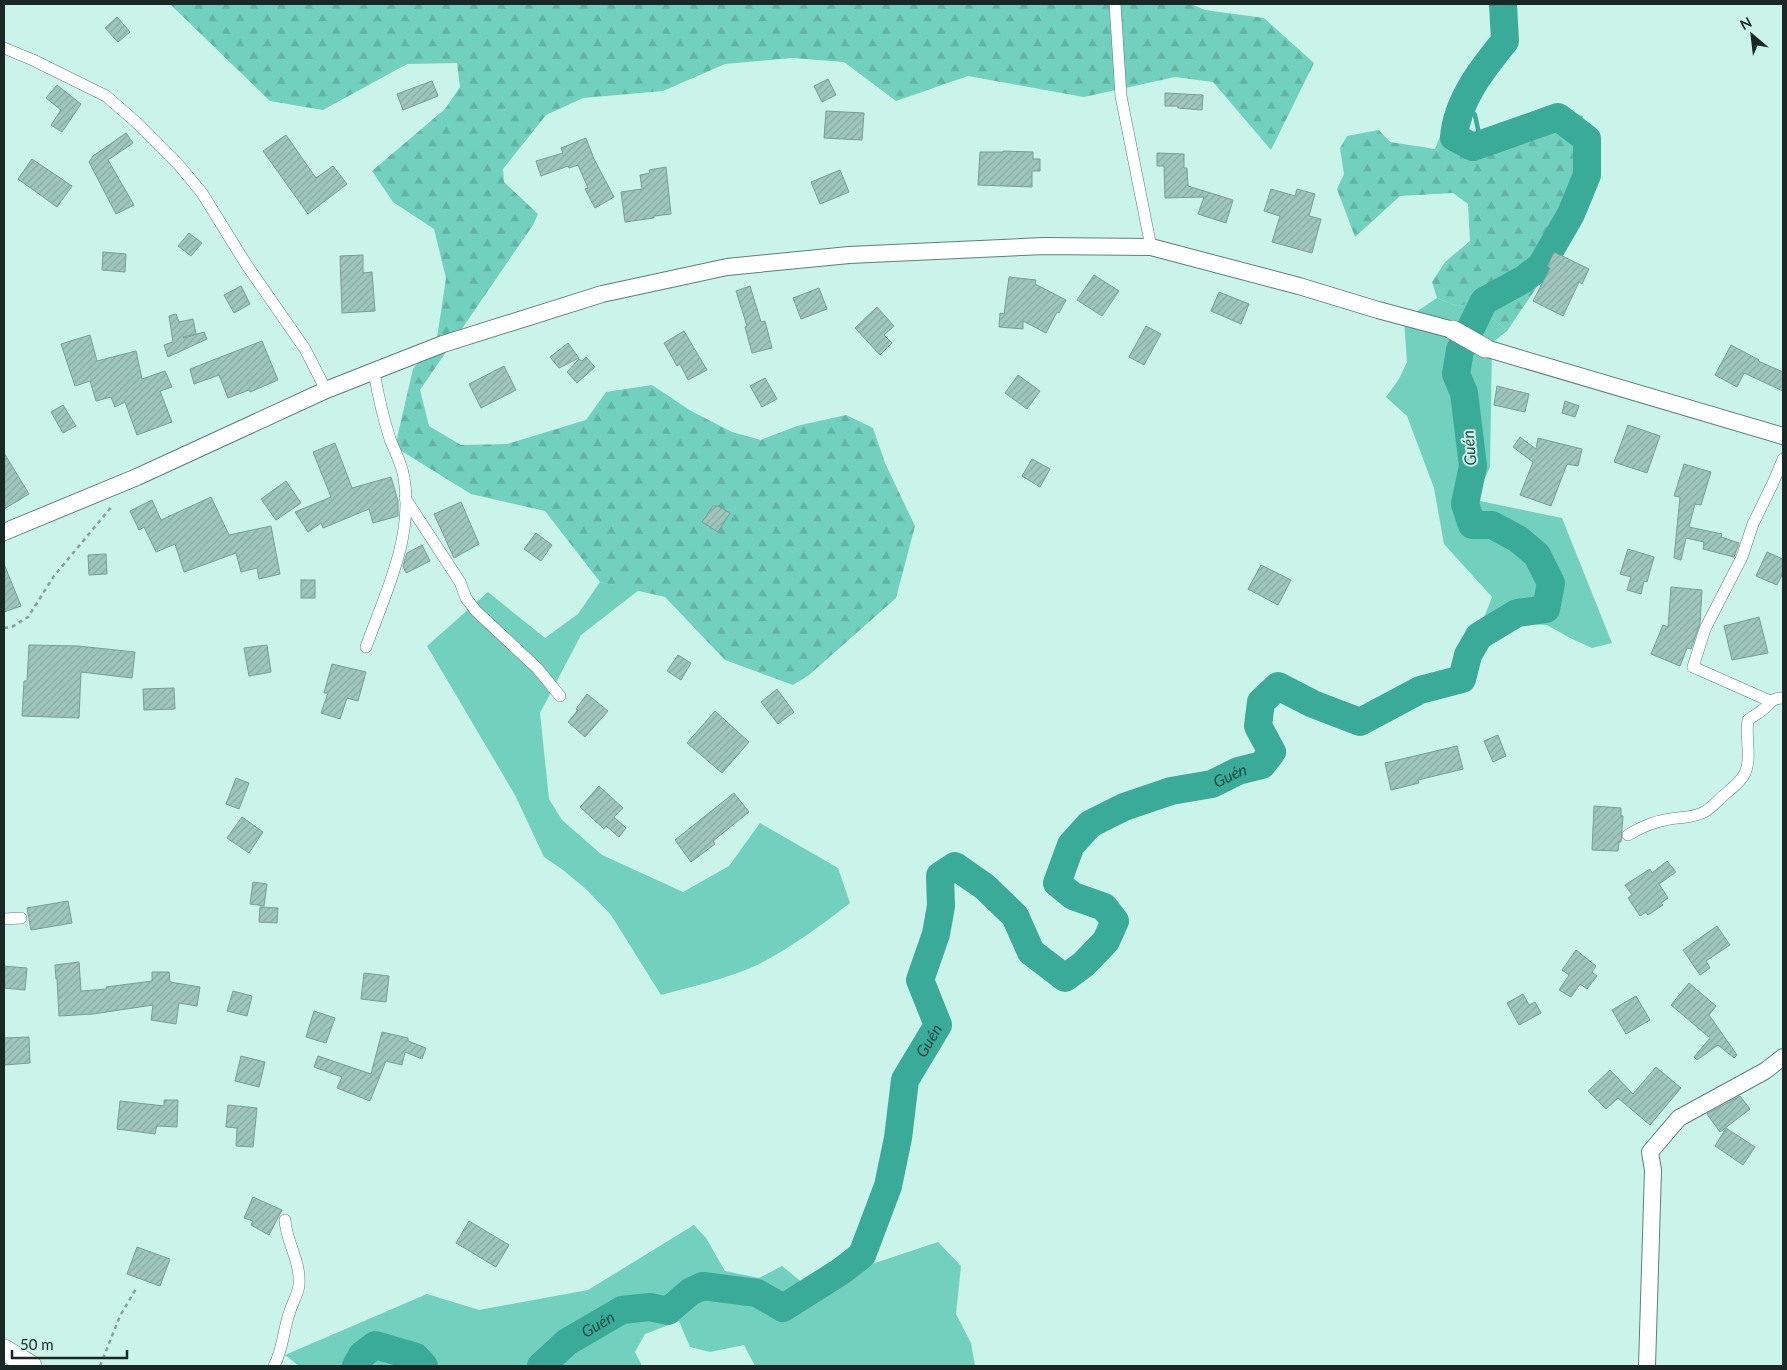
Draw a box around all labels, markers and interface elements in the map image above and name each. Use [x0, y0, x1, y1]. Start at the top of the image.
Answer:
north arrow [1727, 10, 1777, 60]
text: N [1737, 13, 1754, 33]
water label: Guén [1457, 430, 1480, 466]
water label: Guén [1210, 759, 1249, 791]
water label: Guén [911, 1020, 946, 1060]
water label: Guén [577, 1307, 618, 1341]
scale bar [12, 1328, 128, 1360]
text: 50 m [20, 1335, 54, 1353]

